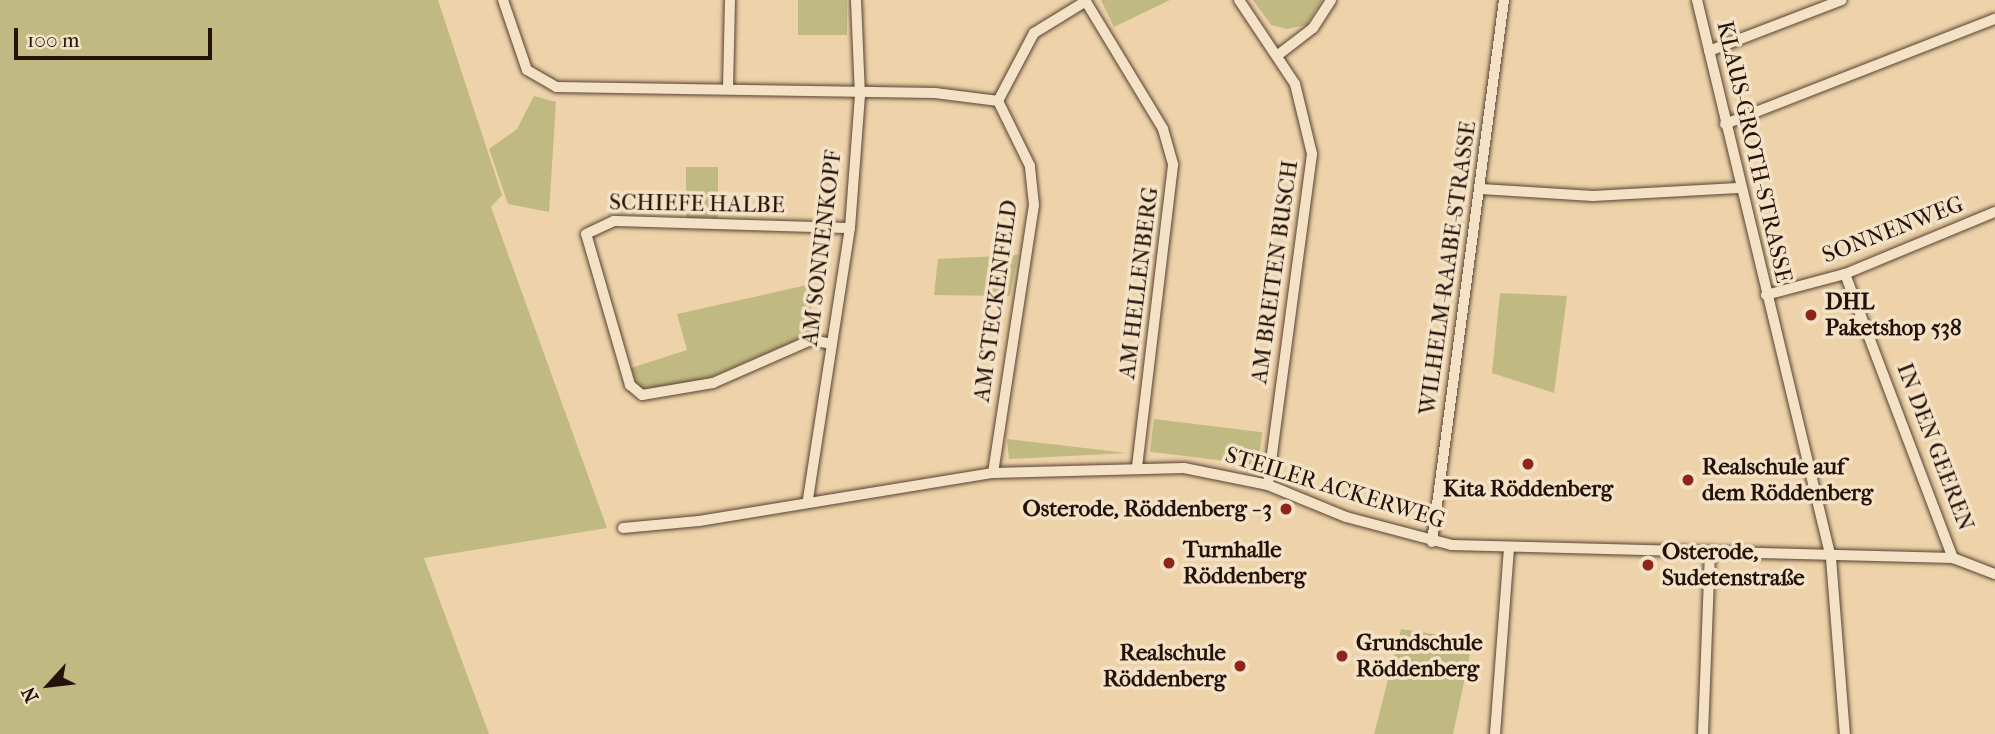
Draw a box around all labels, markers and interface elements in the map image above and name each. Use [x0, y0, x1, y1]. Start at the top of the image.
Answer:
scale bar [18, 14, 215, 58]
street label: KLAUS-GROTH-STRASSE [1710, 18, 1798, 286]
text: 100 m [27, 28, 80, 52]
street label: WILHELM-RAABE-STRASSE [1414, 119, 1482, 417]
street label: AM SONNENKOPF [796, 149, 848, 347]
street label: AM BREITEN BUSCH [1246, 158, 1304, 386]
street label: AM HELLENBERG [1114, 185, 1164, 381]
street label: SCHIEFE HALBE [609, 189, 785, 219]
street label: SONNENWEG [1818, 190, 1968, 270]
street label: AM STECKENFELD [968, 198, 1024, 404]
place label: DHL Paketshop 538 [1825, 288, 1962, 342]
marker: DHL Paketshop 538 [1803, 307, 1819, 323]
street label: IN DEN GEEREN [1890, 359, 1980, 535]
street label: STEILER ACKERWEG [1222, 441, 1448, 535]
place label: Realschule auf dem Röddenberg [1702, 453, 1873, 507]
marker: Kita Röddenberg [1520, 456, 1536, 472]
marker: Realschule auf dem Röddenberg [1680, 472, 1696, 488]
place label: Kita Röddenberg [1443, 475, 1613, 503]
place label: Osterode, Röddenberg - 3 [1022, 495, 1272, 523]
marker: Osterode, Röddenberg - 3 [1278, 501, 1294, 517]
place label: Turnhalle Röddenberg [1183, 536, 1306, 590]
place label: Osterode, Sudetenstraße [1662, 538, 1805, 592]
marker: Turnhalle Röddenberg [1161, 555, 1177, 571]
marker: Osterode, Sudetenstraße [1640, 557, 1656, 573]
place label: Grundschule Röddenberg [1356, 629, 1483, 683]
place label: Realschule Röddenberg [1103, 639, 1226, 693]
marker: Grundschule Röddenberg [1334, 648, 1350, 664]
north arrow [14, 650, 84, 720]
marker: Realschule Röddenberg [1232, 658, 1248, 674]
text: N [17, 683, 43, 706]

